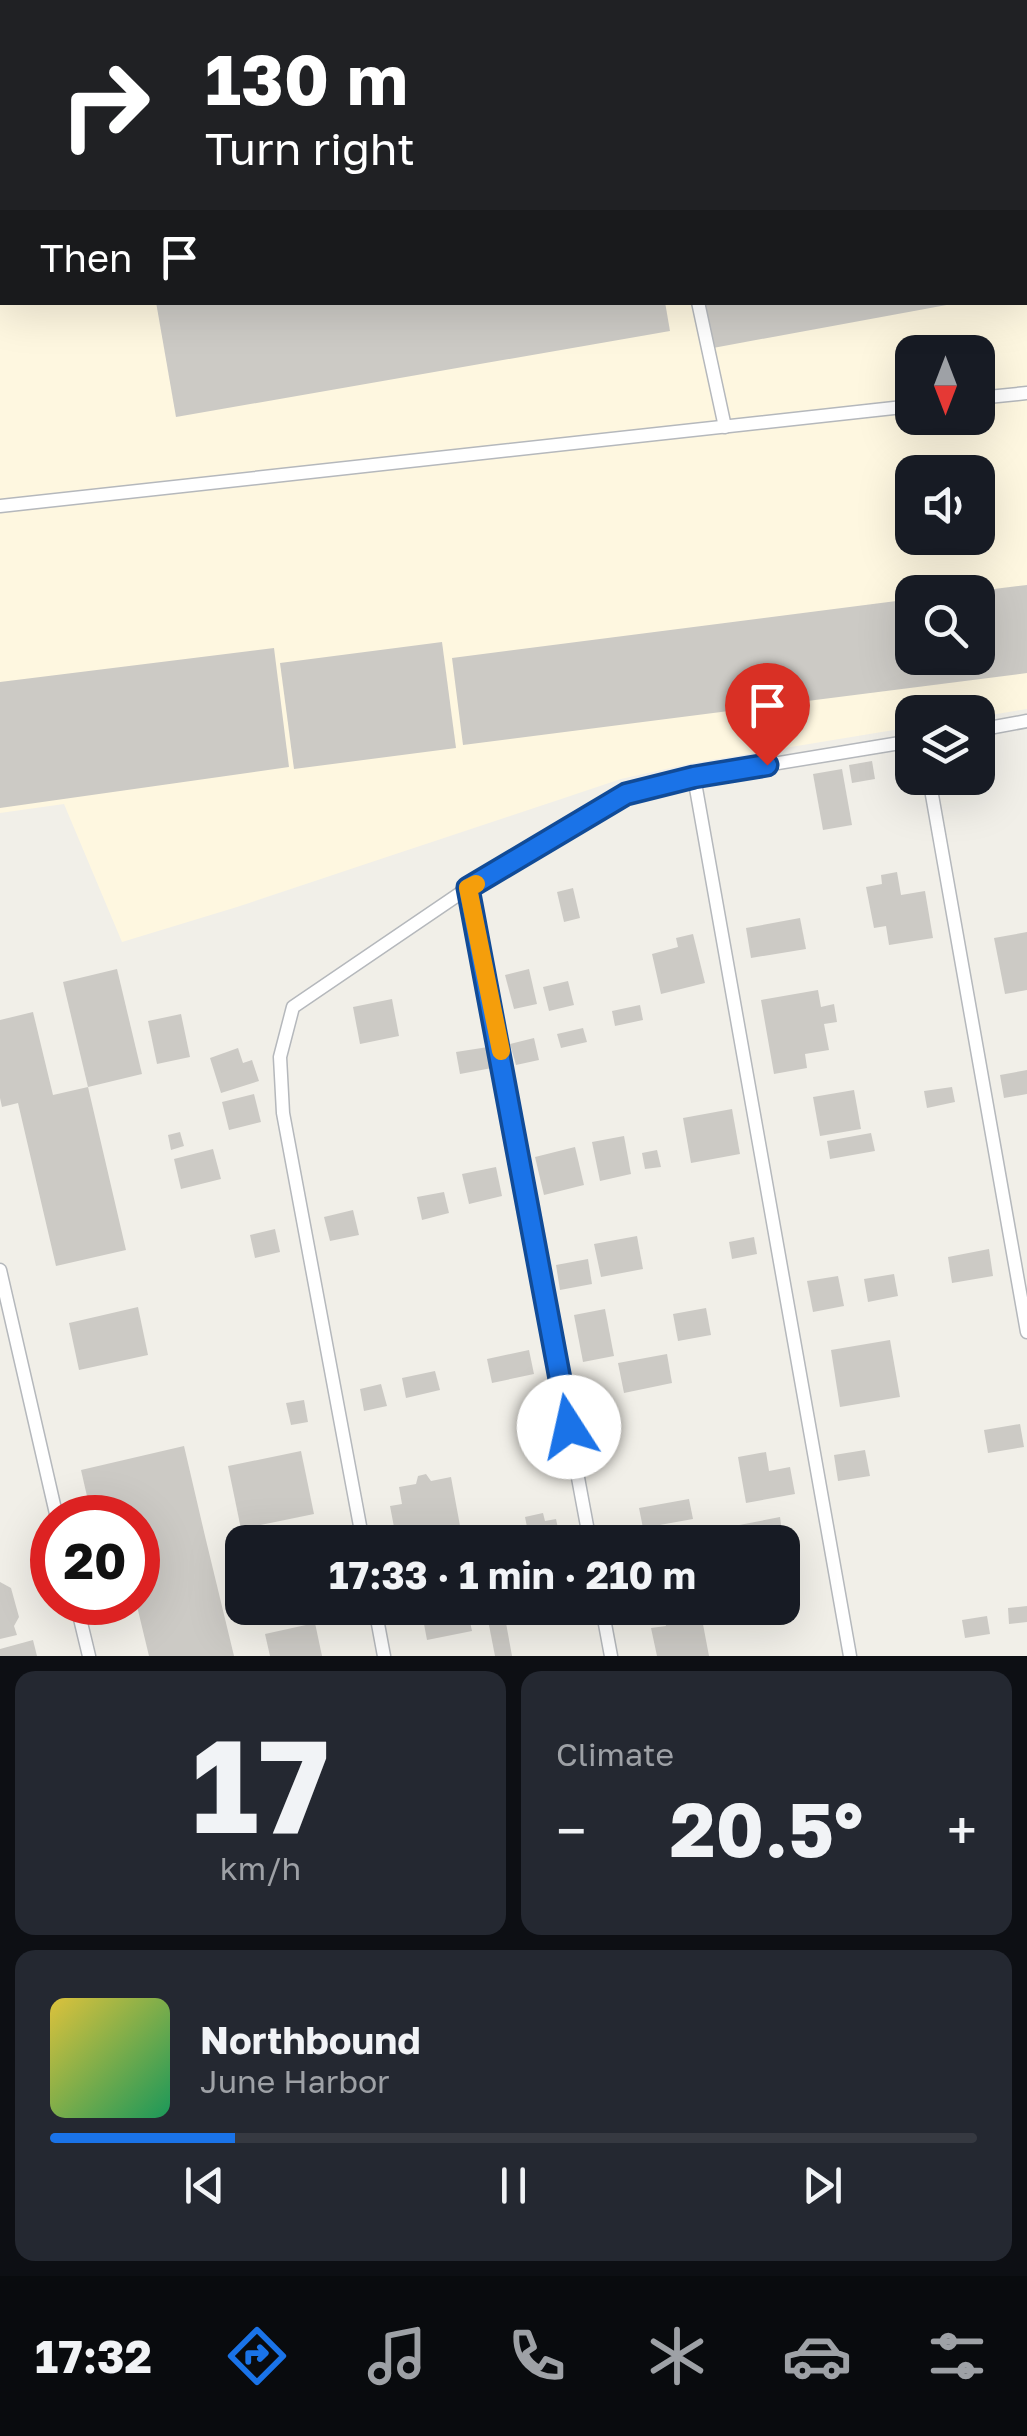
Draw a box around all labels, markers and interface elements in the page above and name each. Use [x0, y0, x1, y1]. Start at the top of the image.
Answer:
text: 130 m [205, 36, 408, 120]
icon: right [40, 40, 170, 170]
text: Turn right [205, 121, 415, 175]
icon: arrive [152, 230, 207, 285]
text: Then [40, 235, 132, 280]
north arrow [895, 335, 995, 435]
map controls [895, 335, 995, 795]
button: sound [895, 455, 995, 555]
button: search [895, 575, 995, 675]
pin [725, 663, 810, 766]
icon: arrive [740, 678, 795, 733]
button: layers [895, 695, 995, 795]
position arrow [517, 1375, 621, 1479]
speed limit sign: 20 [30, 1495, 160, 1625]
text: 17:33 · 1 min · 210 m [329, 1552, 696, 1597]
text: 17 [192, 1706, 329, 1862]
text: Climate [556, 1735, 674, 1773]
text: 20.5° [670, 1783, 863, 1874]
text: − [556, 1797, 586, 1863]
text: + [947, 1797, 977, 1863]
text: km/h [220, 1849, 301, 1887]
text: Northbound [200, 2017, 421, 2062]
text: June Harbor [200, 2062, 390, 2100]
icon: previous [177, 2158, 232, 2213]
icon: pause [486, 2158, 541, 2213]
icon: next [795, 2158, 850, 2213]
icon: directions [222, 2321, 292, 2391]
icon: music [362, 2321, 432, 2391]
icon: phone [502, 2321, 572, 2391]
icon: climate [642, 2321, 712, 2391]
icon: car [782, 2321, 852, 2391]
icon: filters [922, 2321, 992, 2391]
text: 17:32 [35, 2329, 152, 2383]

